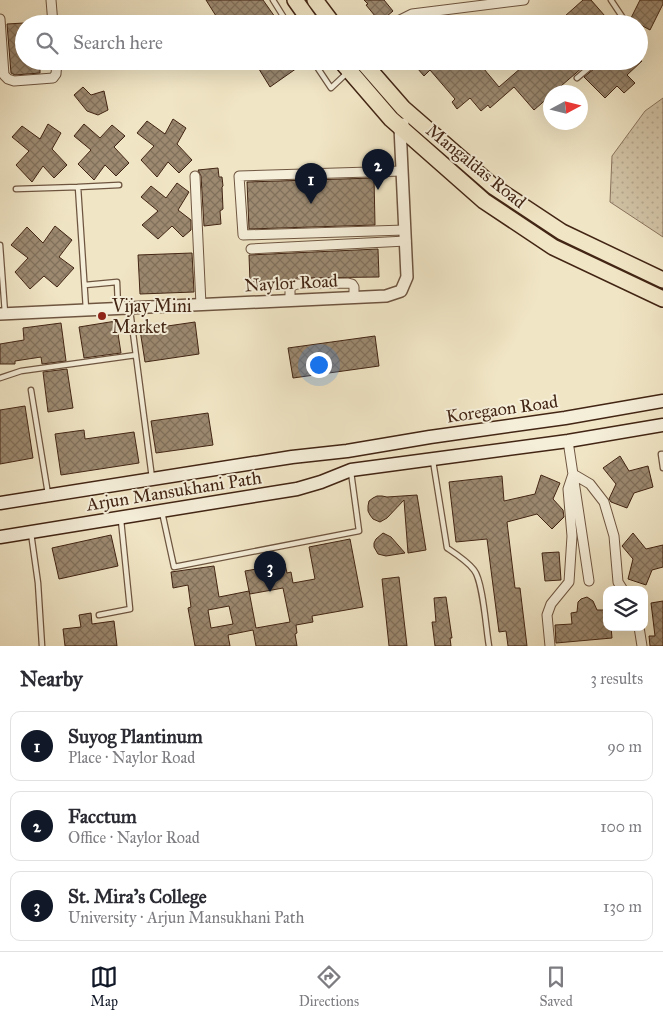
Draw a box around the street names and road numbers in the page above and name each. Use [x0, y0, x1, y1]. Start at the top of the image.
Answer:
street label: Mangaldas Road [421, 119, 530, 214]
street label: Naylor Road [244, 270, 338, 296]
street label: Koregaon Road [445, 390, 560, 429]
street label: Arjun Mansukhani Path [84, 466, 263, 516]

